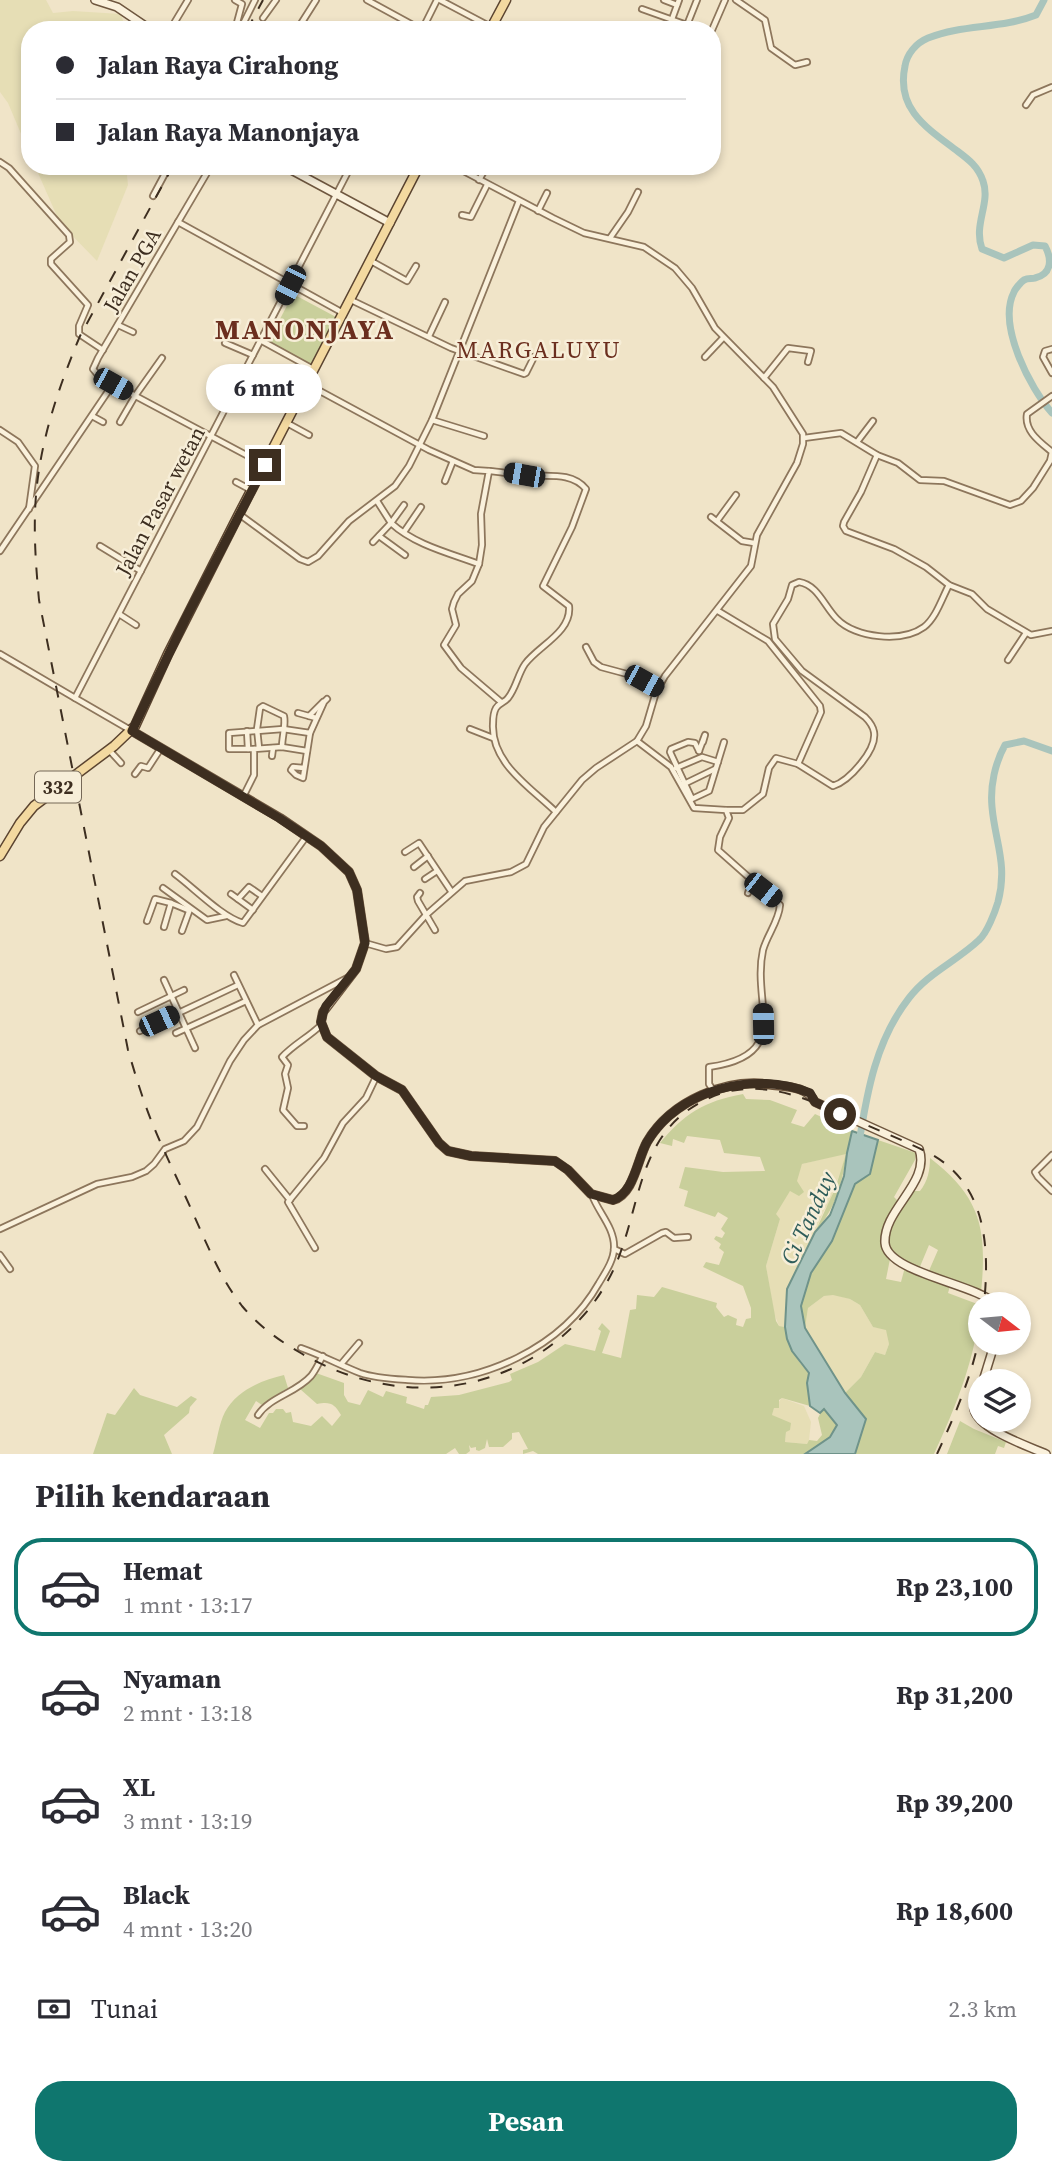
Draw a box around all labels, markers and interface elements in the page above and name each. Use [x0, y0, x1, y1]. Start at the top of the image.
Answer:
text: Jalan Raya Cirahong [98, 47, 338, 83]
text: Jalan Raya Manonjaya [98, 114, 359, 150]
street label: Jalan PGA [96, 223, 168, 318]
car [272, 262, 309, 308]
district label: MANONJAYA [215, 310, 395, 348]
district label: MARGALUYU [456, 333, 622, 366]
callout: 6 mnt [207, 364, 323, 412]
car [90, 365, 137, 403]
text: 6 mnt [234, 372, 294, 404]
street label: Jalan Pasar wetan [108, 421, 212, 582]
route end [249, 449, 281, 481]
car [502, 461, 547, 489]
car [621, 662, 668, 700]
road number: 332 [35, 772, 81, 802]
car [740, 869, 787, 911]
car [136, 1003, 183, 1039]
car [753, 1003, 774, 1045]
route start [824, 1098, 856, 1130]
water label: Ci Tanduy [773, 1166, 844, 1269]
north arrow [968, 1292, 1031, 1354]
map controls [968, 1292, 1031, 1432]
button: layers [968, 1369, 1031, 1432]
text: Pilih kendaraan [35, 1474, 270, 1518]
text: Hemat [123, 1553, 202, 1589]
icon: car [39, 1556, 102, 1619]
text: Rp 23,100 [896, 1569, 1013, 1605]
text: 1 mnt · 13:17 [123, 1589, 252, 1621]
text: Nyaman [123, 1661, 221, 1697]
icon: car [39, 1664, 102, 1727]
text: Rp 31,200 [896, 1677, 1013, 1713]
text: 2 mnt · 13:18 [123, 1697, 252, 1729]
text: XL [123, 1769, 155, 1805]
icon: car [39, 1772, 102, 1835]
text: Rp 39,200 [896, 1785, 1013, 1821]
text: 3 mnt · 13:19 [123, 1805, 252, 1837]
text: Black [123, 1877, 190, 1913]
icon: car [39, 1880, 102, 1943]
text: Rp 18,600 [896, 1893, 1013, 1929]
text: 4 mnt · 13:20 [123, 1913, 252, 1945]
icon: cash [35, 1990, 73, 2028]
text: Tunai [91, 1991, 158, 2027]
text: 2.3 km [948, 1993, 1017, 2025]
button: Pesan [35, 2081, 1017, 2161]

